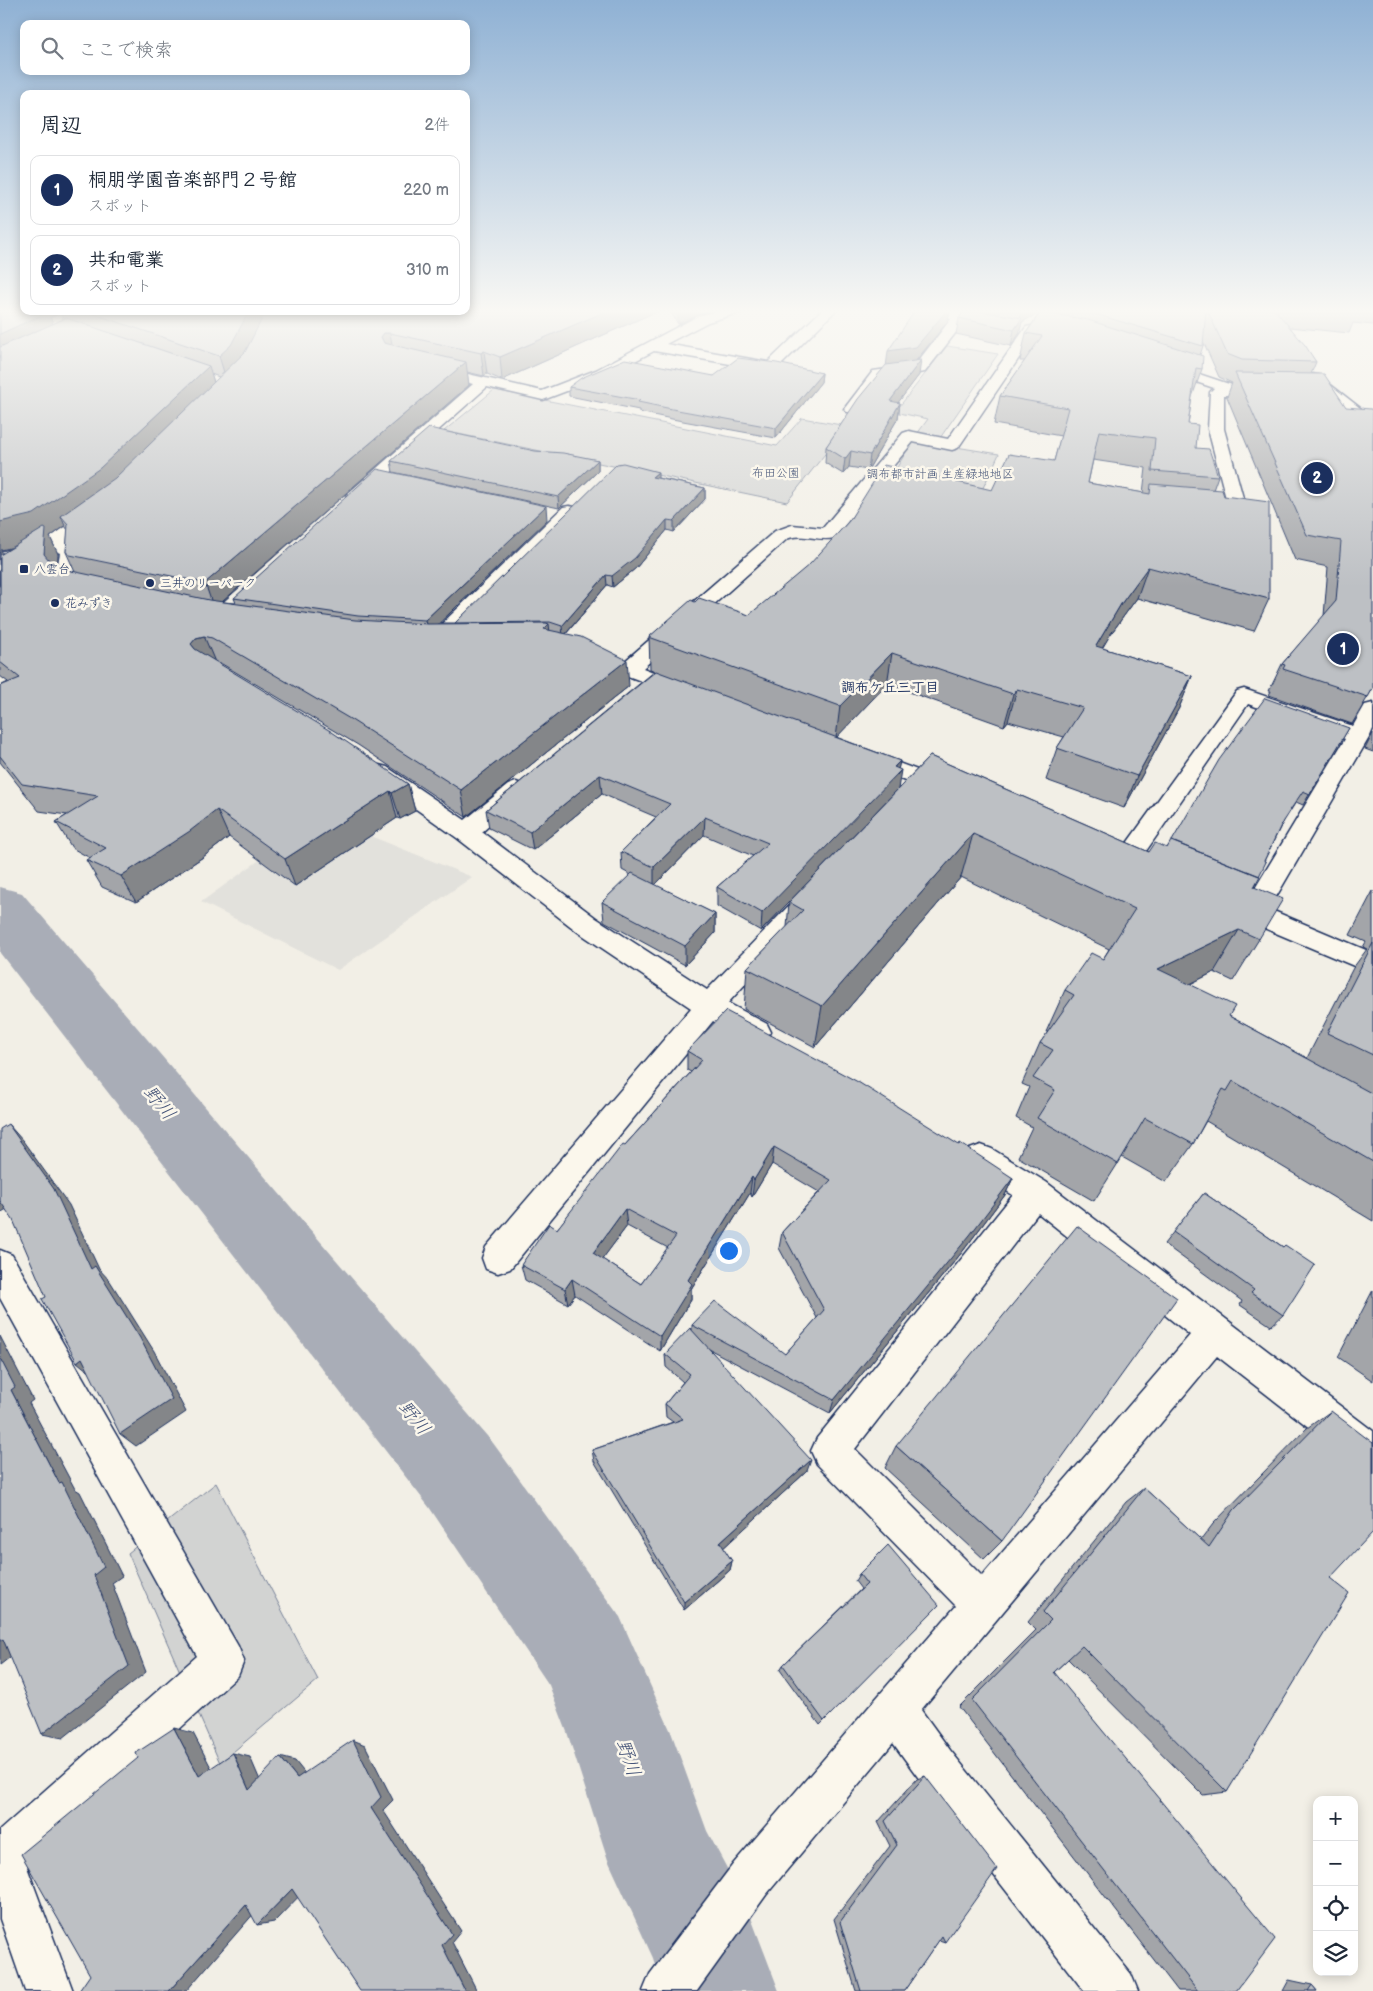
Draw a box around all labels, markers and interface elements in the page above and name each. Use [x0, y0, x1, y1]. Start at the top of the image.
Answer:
search box [20, 20, 470, 75]
icon: search [38, 34, 66, 62]
text: ここで検索 [78, 39, 173, 62]
text: 周辺 [40, 113, 82, 138]
text: 2件 [425, 116, 450, 135]
text: 桐朋学園音楽部門２号館 [88, 169, 297, 192]
text: 1 [54, 181, 60, 200]
text: 220 m [403, 181, 449, 200]
text: スポット [88, 197, 152, 216]
text: 共和電業 [88, 249, 164, 272]
text: 2 [52, 261, 62, 280]
text: 310 m [406, 261, 449, 280]
text: スポット [88, 277, 152, 296]
pin: 2 [1301, 459, 1333, 497]
park label: 布田公園 [752, 466, 800, 481]
park label: 調布都市計画 生産緑地地区 [866, 467, 1014, 482]
place label: 八雲台 [34, 562, 70, 577]
marker: 八雲台 [18, 563, 30, 575]
place label: 三井のリーパーク [160, 576, 256, 591]
marker: 三井のリーパーク [144, 577, 156, 589]
place label: 花みずき [65, 596, 113, 611]
marker: 花みずき [49, 597, 61, 609]
pin: 1 [1327, 630, 1359, 668]
district label: 調布ケ丘三丁目 [841, 679, 939, 696]
water label: 野川 [138, 1081, 180, 1125]
your location [716, 1238, 742, 1264]
water label: 野川 [393, 1396, 435, 1440]
water label: 野川 [611, 1736, 645, 1780]
map controls [1313, 1796, 1358, 1976]
button: + [1313, 1796, 1358, 1841]
button: − [1313, 1841, 1358, 1886]
button: locate [1313, 1886, 1358, 1931]
button: layers [1313, 1931, 1358, 1976]

